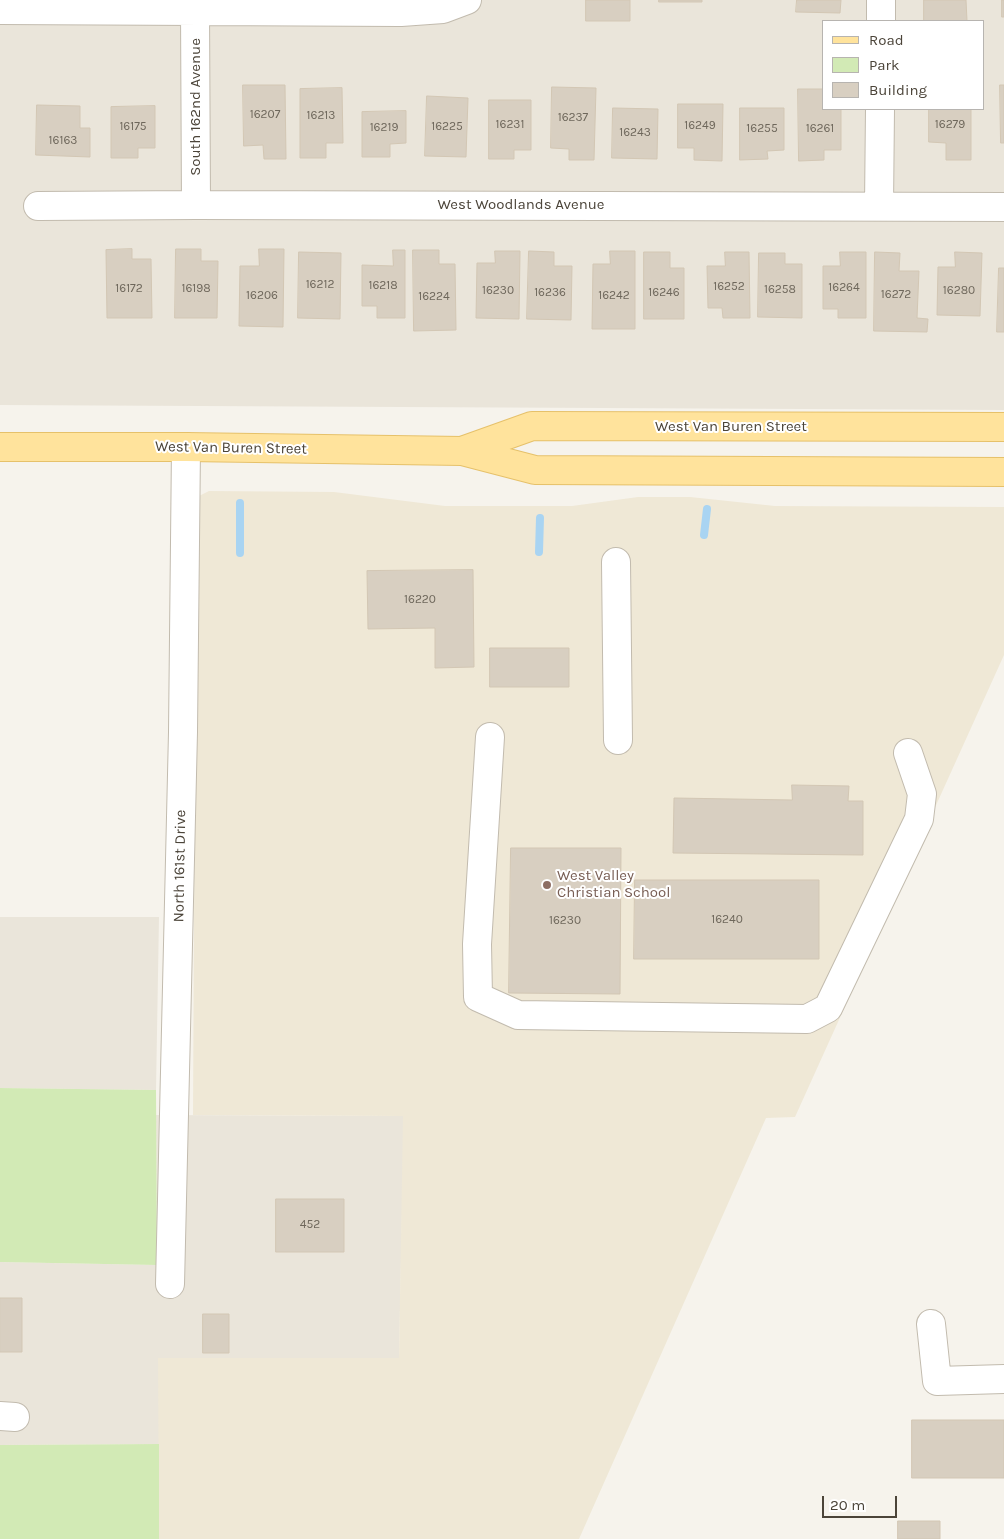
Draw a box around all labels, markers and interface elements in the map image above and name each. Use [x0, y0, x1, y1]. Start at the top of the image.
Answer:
legend [822, 20, 984, 110]
text: Road [869, 31, 904, 49]
street label: South 162nd Avenue [187, 38, 205, 176]
text: Park [869, 56, 899, 74]
text: Building [869, 81, 927, 99]
house number: 16207 [250, 108, 280, 122]
house number: 16213 [307, 109, 335, 123]
house number: 16237 [558, 111, 588, 125]
house number: 16231 [496, 118, 524, 132]
house number: 16279 [935, 118, 965, 132]
house number: 16249 [684, 119, 716, 133]
house number: 16175 [119, 120, 147, 134]
house number: 16225 [431, 120, 463, 134]
house number: 16219 [370, 121, 398, 135]
house number: 16255 [746, 122, 778, 136]
house number: 16261 [806, 122, 834, 136]
house number: 16243 [619, 126, 651, 140]
house number: 16163 [49, 134, 77, 148]
street label: West Woodlands Avenue [437, 196, 605, 214]
house number: 16212 [306, 278, 334, 292]
house number: 16218 [368, 279, 398, 293]
house number: 16252 [713, 280, 745, 294]
house number: 16264 [828, 281, 860, 295]
house number: 16172 [115, 282, 143, 296]
house number: 16198 [181, 282, 211, 296]
house number: 16258 [764, 283, 796, 297]
house number: 16230 [482, 284, 514, 298]
house number: 16280 [943, 284, 975, 298]
house number: 16236 [534, 286, 566, 300]
house number: 16246 [648, 286, 680, 300]
house number: 16272 [881, 288, 911, 302]
house number: 16206 [246, 289, 278, 303]
house number: 16242 [598, 289, 630, 303]
house number: 16224 [418, 290, 450, 304]
street label: West Van Buren Street [655, 418, 807, 436]
street label: West Van Buren Street [155, 438, 307, 458]
house number: 16220 [404, 593, 436, 607]
street label: North 161st Drive [170, 809, 190, 923]
place label: West Valley Christian School [557, 867, 670, 902]
marker: West Valley Christian School [541, 879, 553, 891]
house number: 16240 [711, 913, 743, 927]
house number: 16230 [549, 914, 581, 928]
house number: 452 [300, 1218, 320, 1232]
scale bar [824, 1486, 899, 1518]
text: 20 m [830, 1496, 865, 1514]

